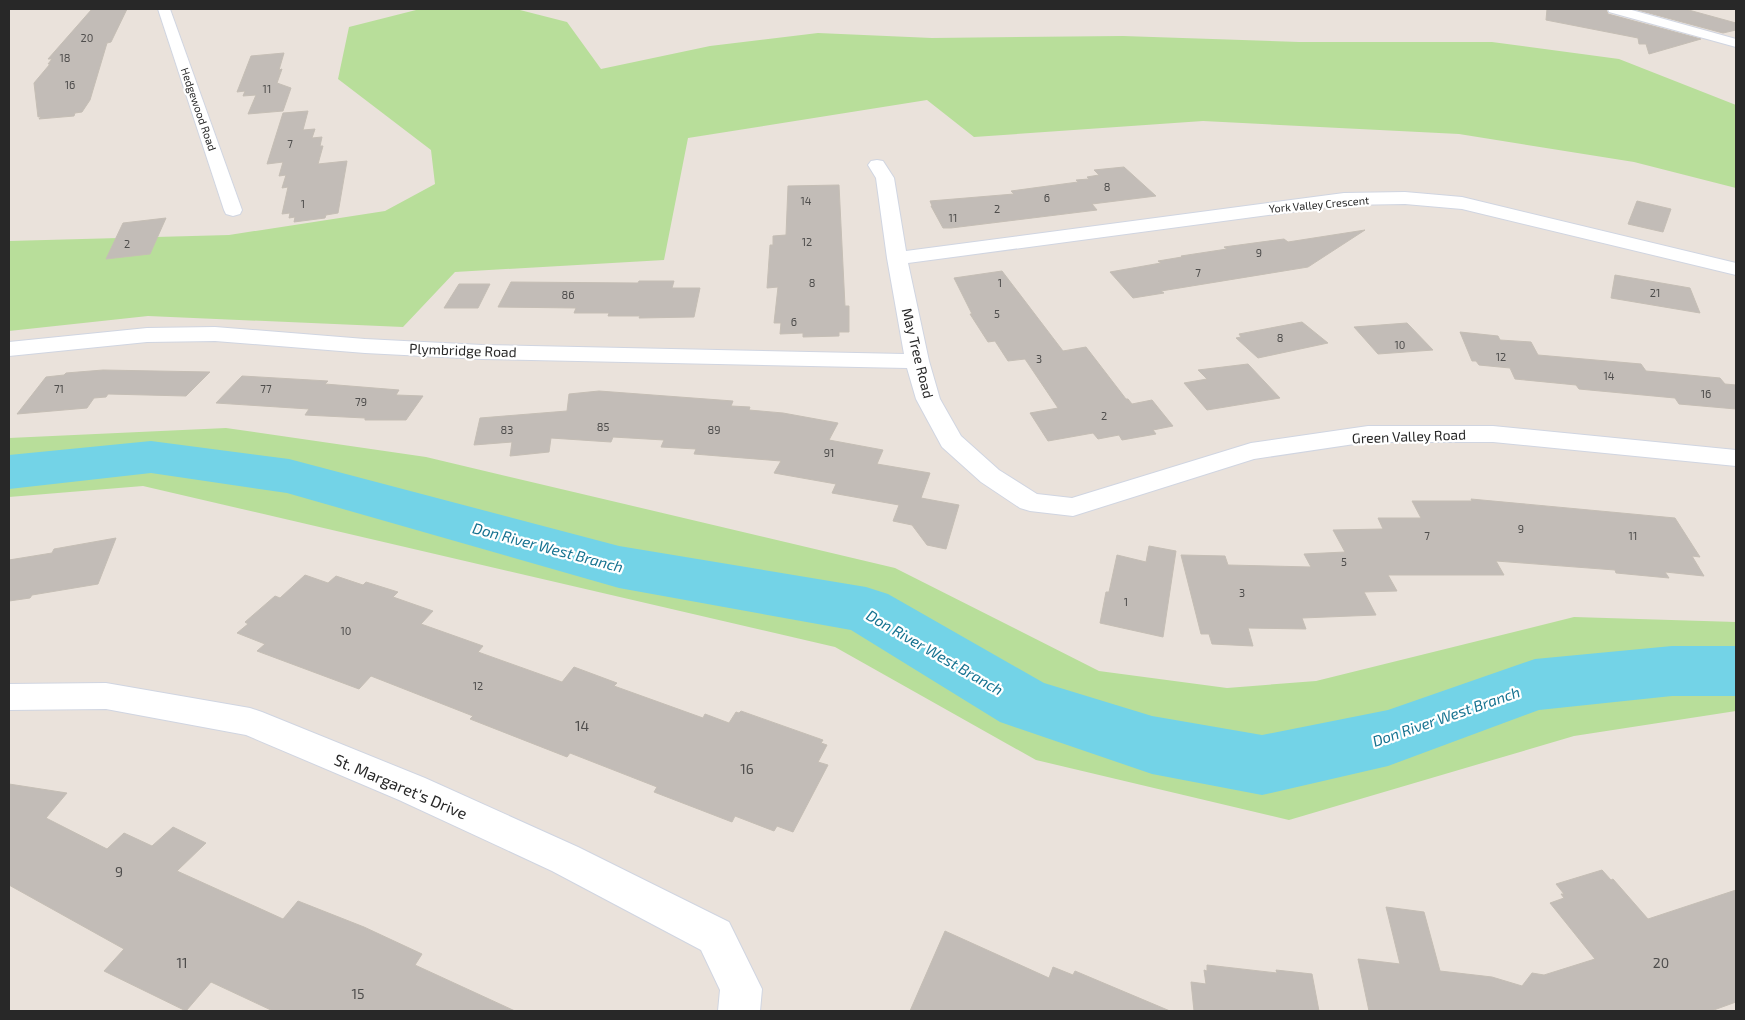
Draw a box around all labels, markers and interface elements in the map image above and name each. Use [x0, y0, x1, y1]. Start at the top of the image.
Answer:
house number: 20 [81, 31, 93, 44]
house number: 18 [59, 51, 71, 64]
street label: Hedgewood Road [179, 66, 219, 152]
house number: 16 [65, 78, 75, 91]
house number: 11 [263, 82, 271, 95]
house number: 7 [287, 137, 293, 150]
house number: 8 [1104, 180, 1110, 193]
house number: 6 [1044, 191, 1050, 204]
street label: York Valley Crescent [1268, 193, 1370, 215]
house number: 14 [800, 194, 812, 207]
house number: 1 [301, 197, 305, 210]
house number: 2 [994, 202, 1000, 215]
house number: 11 [949, 211, 957, 224]
house number: 12 [802, 235, 812, 248]
house number: 2 [124, 237, 130, 250]
house number: 9 [1256, 246, 1262, 259]
house number: 7 [1195, 266, 1201, 279]
house number: 8 [809, 276, 815, 289]
house number: 1 [998, 276, 1002, 289]
house number: 21 [1650, 286, 1660, 299]
house number: 86 [562, 288, 574, 301]
street label: May Tree Road [899, 306, 937, 400]
house number: 5 [994, 307, 1000, 320]
house number: 6 [791, 315, 797, 328]
house number: 8 [1277, 331, 1283, 344]
house number: 10 [1394, 338, 1406, 351]
street label: Plymbridge Road [409, 340, 517, 360]
house number: 12 [1496, 350, 1506, 363]
house number: 3 [1036, 352, 1042, 365]
house number: 14 [1603, 369, 1615, 382]
house number: 71 [54, 382, 64, 395]
house number: 77 [260, 382, 272, 395]
house number: 16 [1701, 387, 1711, 400]
house number: 79 [355, 395, 367, 408]
house number: 2 [1101, 409, 1107, 422]
house number: 85 [597, 420, 609, 433]
house number: 83 [501, 423, 513, 436]
house number: 89 [708, 423, 720, 436]
street label: Green Valley Road [1352, 426, 1466, 446]
house number: 91 [824, 446, 834, 459]
water label: Don River West Branch [471, 518, 625, 576]
house number: 9 [1518, 522, 1524, 535]
house number: 7 [1424, 529, 1430, 542]
house number: 11 [1629, 529, 1637, 542]
house number: 5 [1341, 555, 1347, 568]
house number: 3 [1239, 586, 1245, 599]
house number: 1 [1124, 595, 1128, 608]
water label: Don River West Branch [863, 605, 1007, 699]
house number: 10 [340, 624, 352, 637]
house number: 12 [473, 679, 483, 692]
water label: Don River West Branch [1370, 682, 1522, 750]
house number: 14 [575, 717, 589, 734]
street label: St. Margaret's Drive [332, 749, 470, 823]
house number: 16 [740, 760, 754, 777]
house number: 9 [115, 863, 123, 880]
house number: 11 [176, 954, 188, 971]
house number: 20 [1653, 954, 1669, 971]
house number: 15 [351, 985, 365, 1002]

